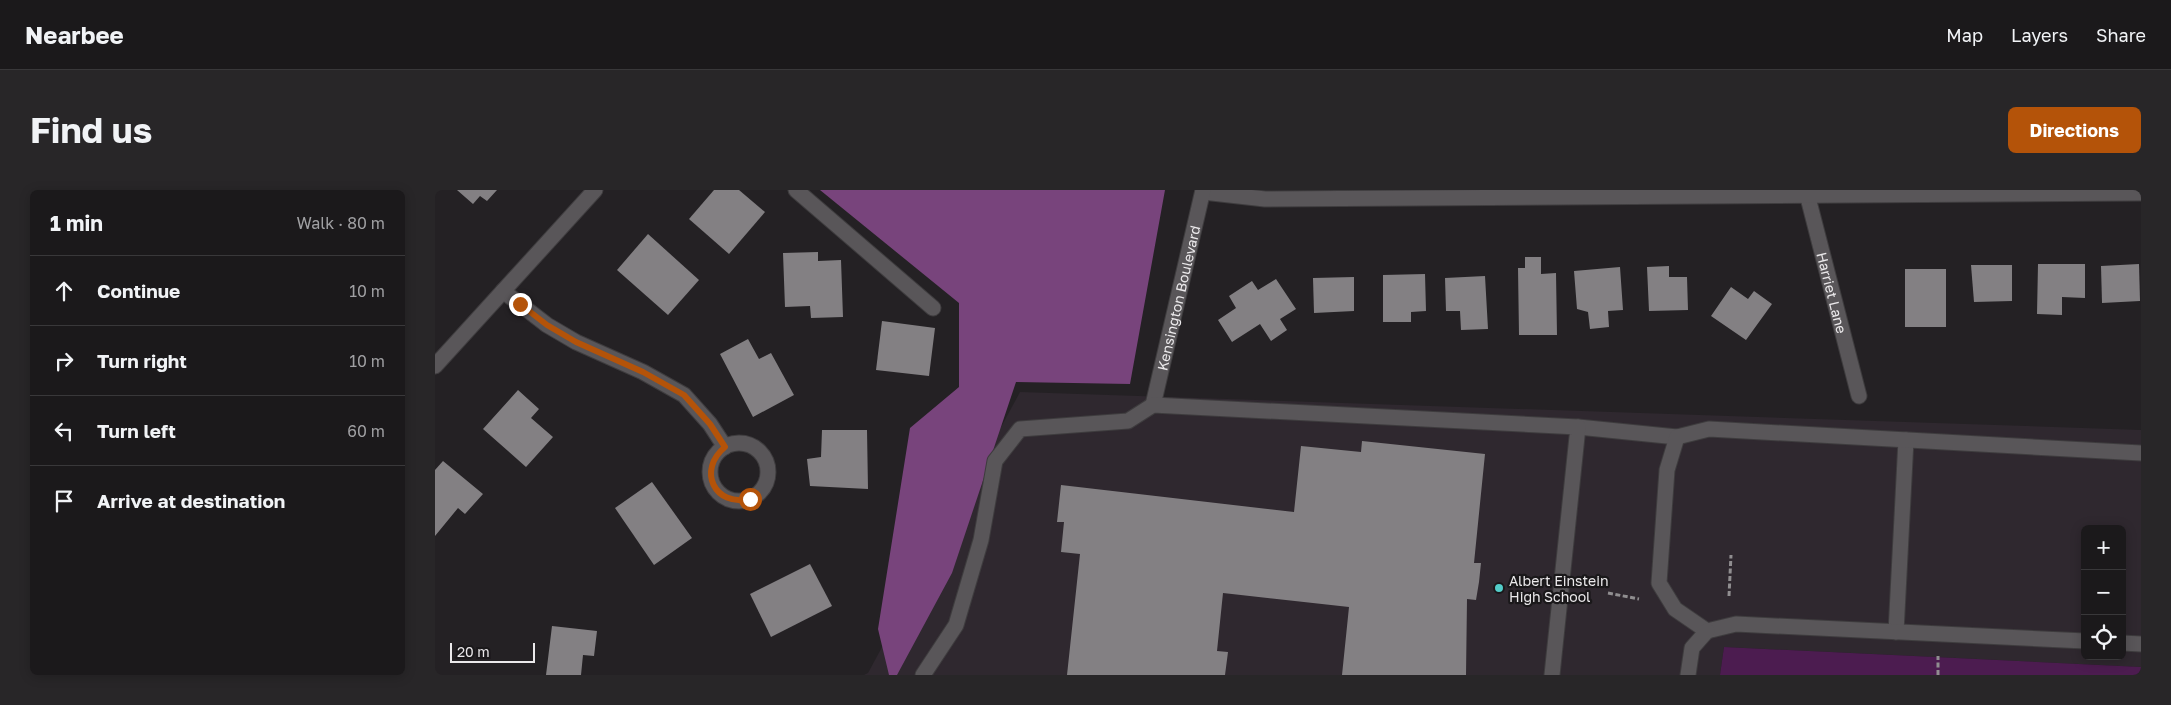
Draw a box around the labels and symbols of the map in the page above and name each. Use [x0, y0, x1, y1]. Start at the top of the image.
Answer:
street label: Kensington Boulevard [1153, 224, 1203, 372]
street label: Harriet Lane [1814, 250, 1851, 335]
route end [509, 293, 532, 316]
route start [739, 488, 762, 511]
place label: Albert Einstein High School [1509, 572, 1609, 605]
marker: Albert Einstein High School [1493, 582, 1505, 594]
scale bar [450, 640, 535, 663]

